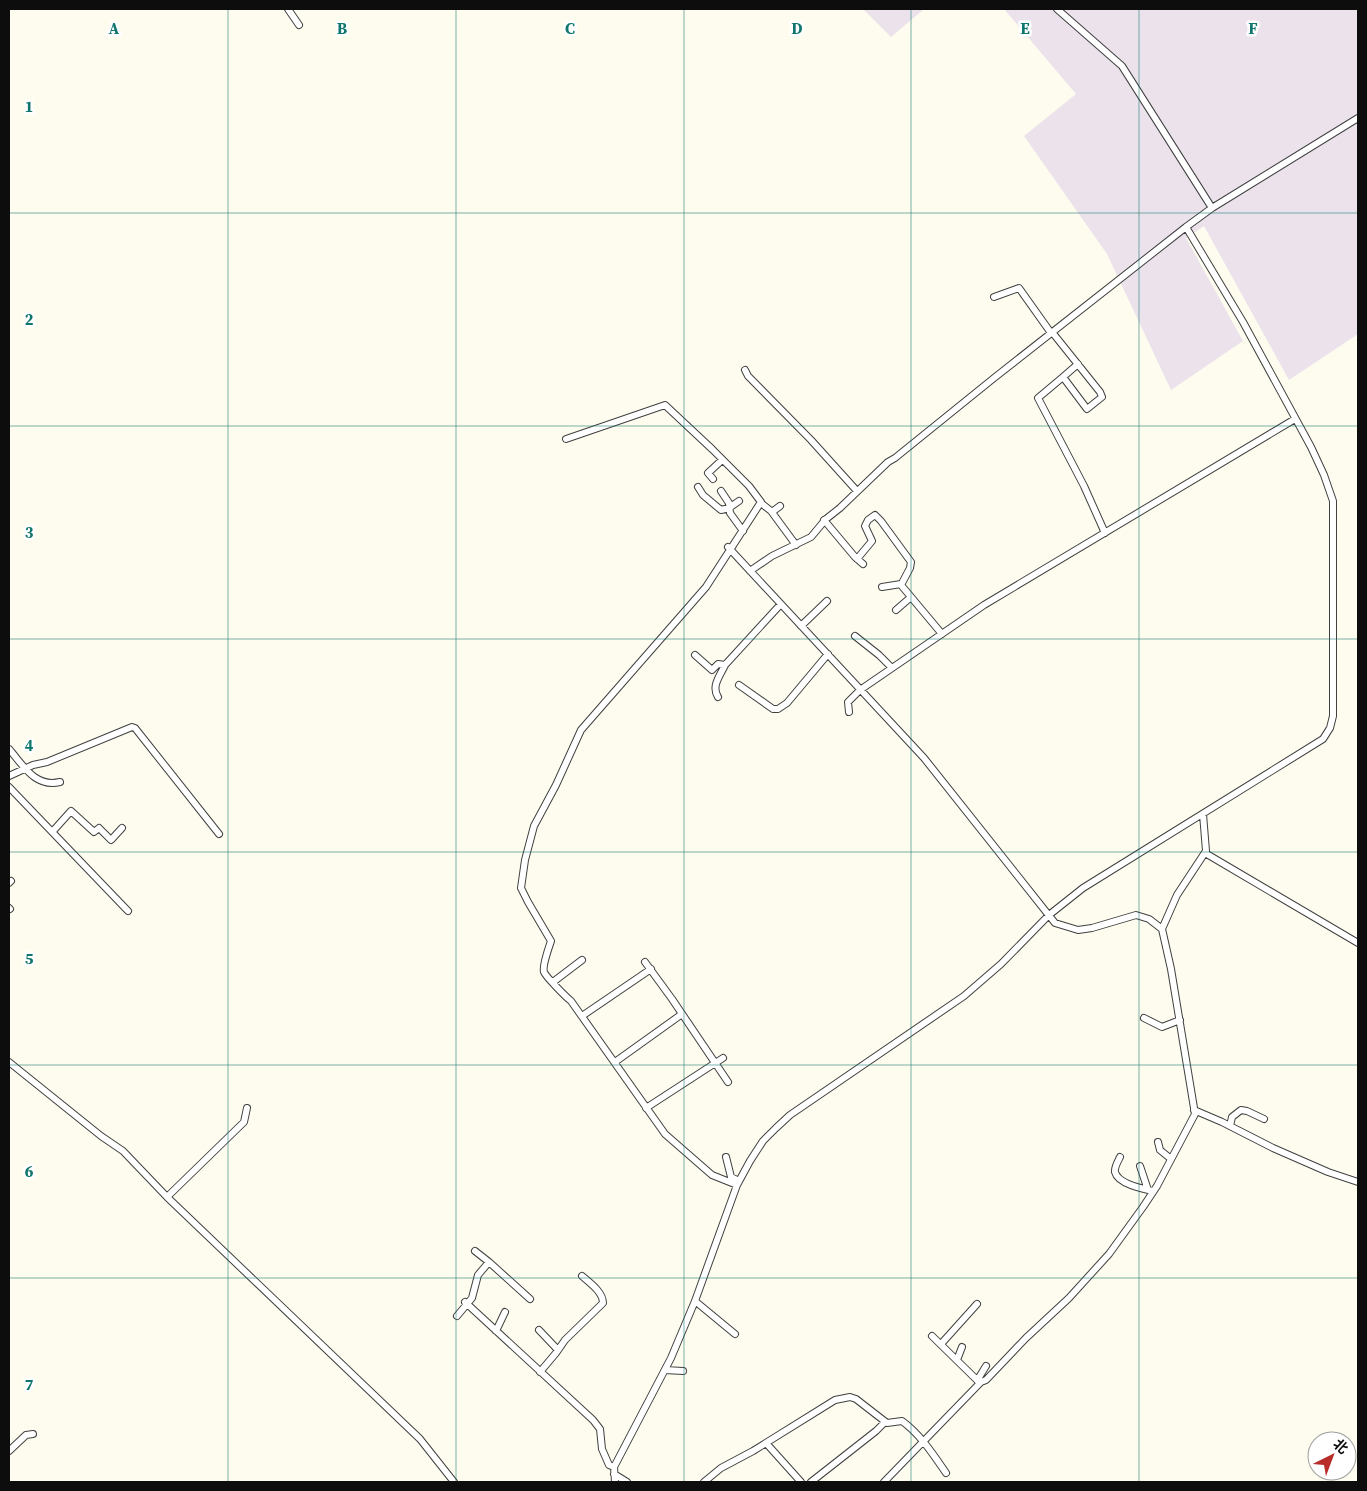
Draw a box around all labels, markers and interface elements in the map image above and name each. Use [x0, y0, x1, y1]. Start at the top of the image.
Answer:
text: A [109, 17, 120, 39]
text: B [337, 17, 348, 39]
text: C [565, 17, 575, 39]
text: D [791, 17, 803, 39]
text: E [1020, 17, 1030, 39]
text: F [1248, 17, 1258, 39]
text: 1 [25, 95, 33, 117]
text: 2 [25, 308, 34, 330]
text: 3 [25, 521, 34, 543]
text: 4 [25, 734, 34, 756]
text: 5 [25, 947, 34, 969]
text: 6 [25, 1160, 34, 1182]
text: 7 [25, 1373, 34, 1395]
north arrow [1307, 1431, 1357, 1481]
text: 北 [1329, 1434, 1353, 1458]

